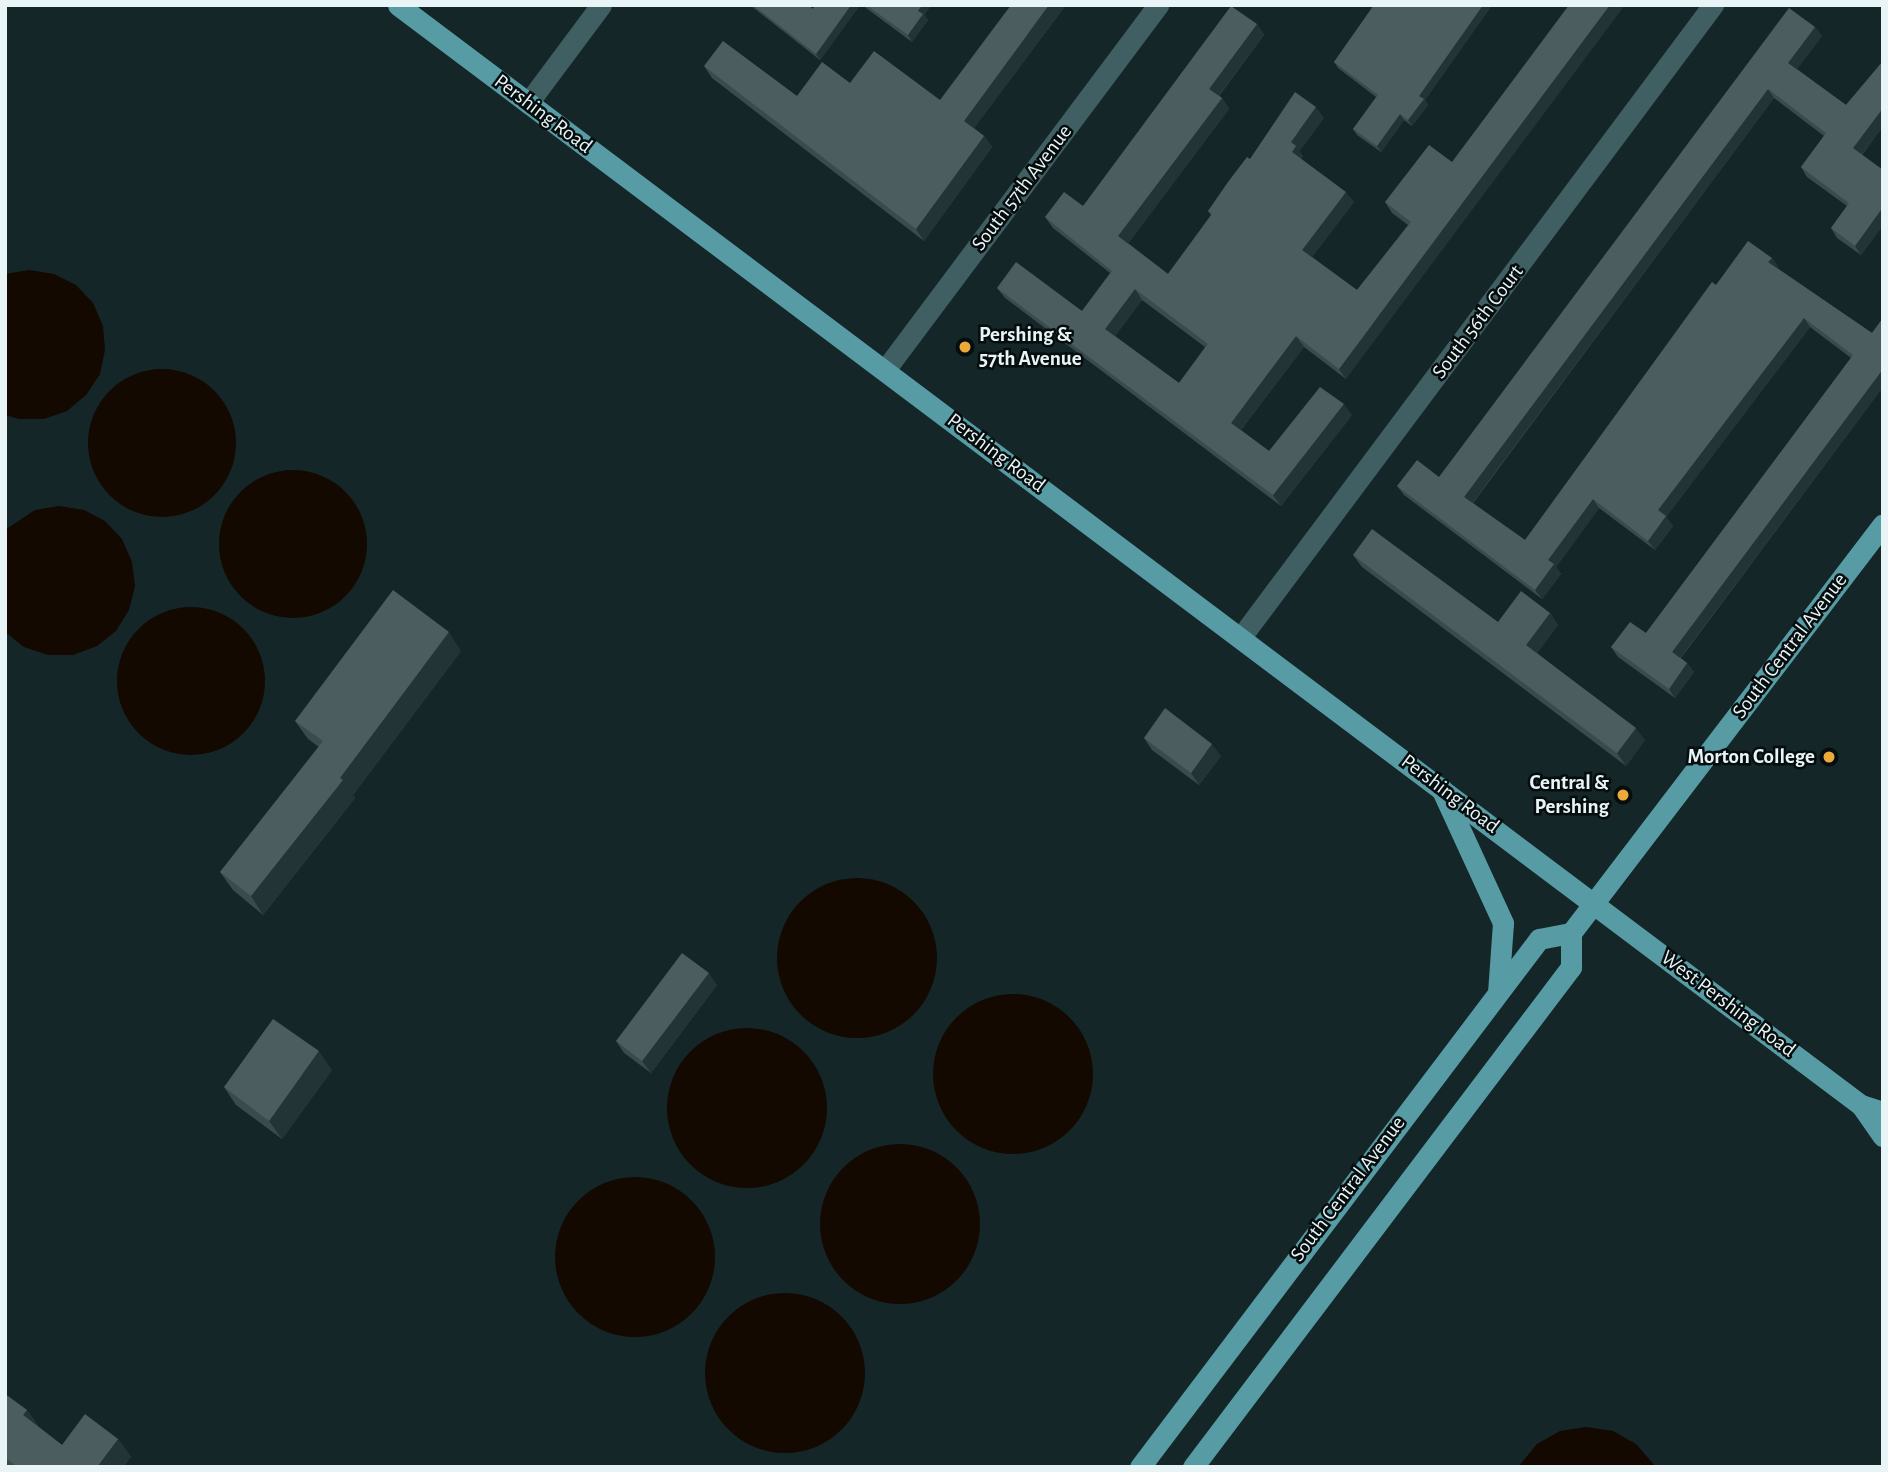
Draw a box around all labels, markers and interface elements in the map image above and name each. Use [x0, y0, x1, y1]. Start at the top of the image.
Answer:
street label: Pershing Road [489, 69, 597, 159]
street label: South 57th Avenue [966, 120, 1078, 256]
street label: South 56th Court [1427, 260, 1529, 384]
place label: Pershing & 57th Avenue [979, 322, 1082, 372]
marker: Pershing & 57th Avenue [957, 339, 973, 355]
street label: Pershing Road [942, 408, 1050, 498]
street label: South Central Avenue [1727, 568, 1853, 724]
place label: Morton College [1688, 744, 1815, 770]
street label: Pershing Road [1396, 749, 1504, 839]
marker: Morton College [1821, 749, 1837, 765]
place label: Central & Pershing [1530, 770, 1609, 820]
marker: Central & Pershing [1615, 787, 1631, 803]
street label: West Pershing Road [1656, 945, 1800, 1063]
street label: South Central Avenue [1285, 1111, 1411, 1267]

